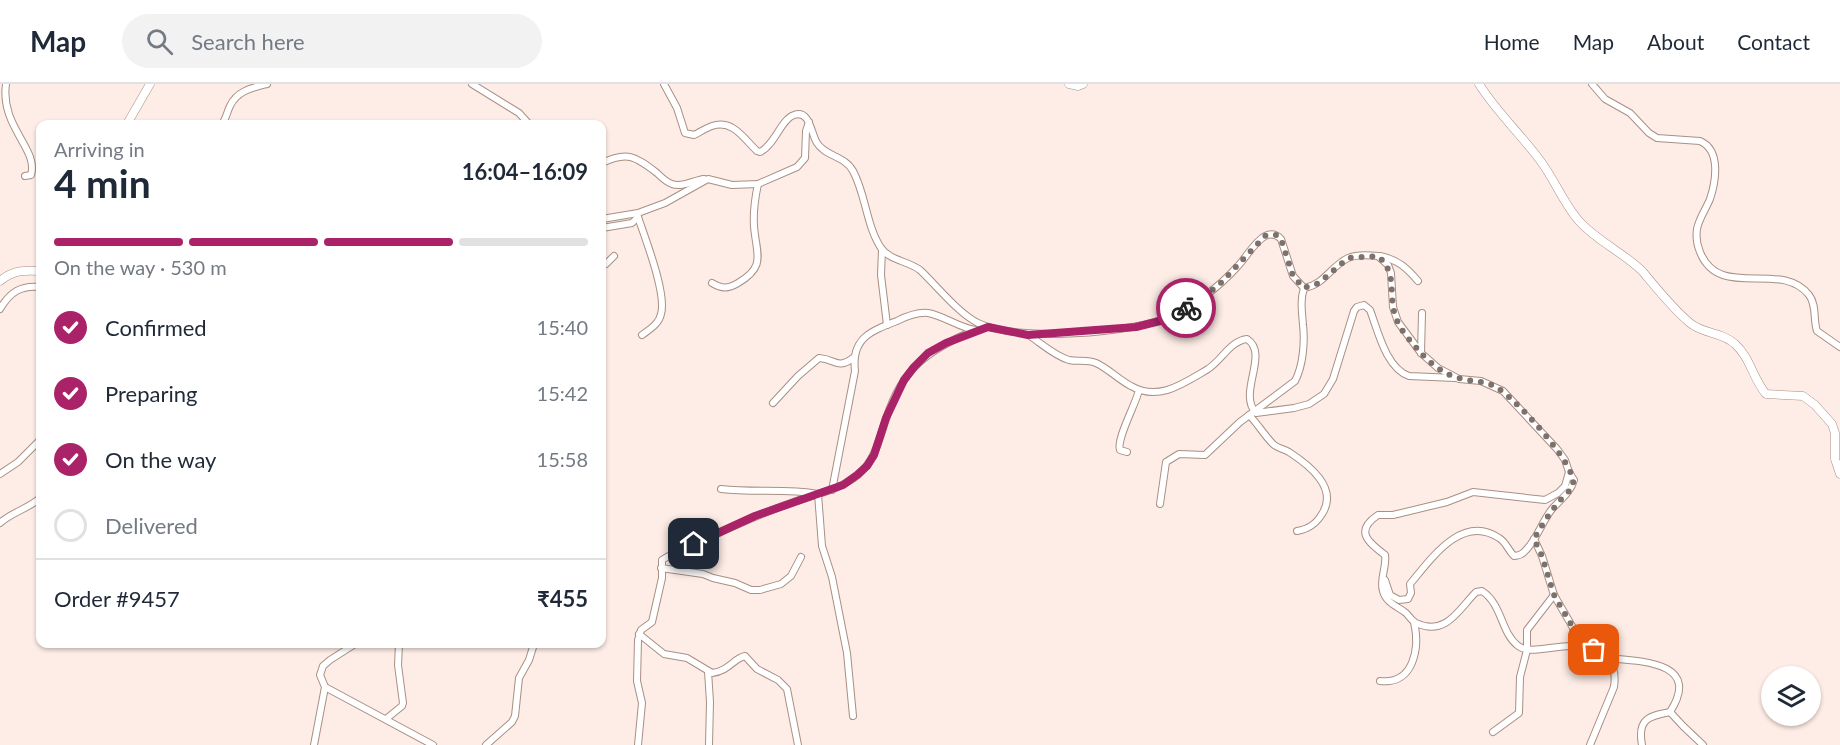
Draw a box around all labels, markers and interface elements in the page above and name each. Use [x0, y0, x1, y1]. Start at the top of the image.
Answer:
search box [122, 14, 542, 68]
text: Map [30, 24, 86, 58]
icon: search [143, 25, 176, 58]
text: Search here [191, 28, 305, 55]
text: Home [1484, 29, 1540, 54]
text: Map [1573, 29, 1614, 54]
text: About [1647, 29, 1704, 54]
text: Contact [1737, 29, 1810, 54]
text: Arriving in [54, 137, 145, 161]
text: 16:04–16:09 [462, 158, 588, 185]
text: 4 min [54, 160, 151, 206]
text: On the way · 530 m [54, 255, 227, 279]
courier [1156, 278, 1216, 338]
icon: bike [1170, 292, 1203, 325]
icon: check [54, 311, 87, 344]
text: Confirmed [105, 314, 207, 341]
text: 15:40 [537, 315, 588, 339]
icon: check [54, 377, 87, 410]
text: Preparing [105, 380, 197, 407]
text: 15:42 [537, 381, 588, 405]
icon: check [54, 443, 87, 476]
text: On the way [105, 446, 216, 473]
text: 15:58 [537, 447, 588, 471]
text: Delivered [105, 512, 198, 539]
pin [668, 518, 719, 569]
icon: home [677, 527, 710, 560]
text: Order #9457 [54, 585, 180, 612]
text: ₹455 [537, 585, 588, 612]
pin [1568, 624, 1619, 675]
icon: bag [1577, 633, 1610, 666]
map controls [1761, 666, 1821, 726]
button: layers [1761, 666, 1821, 726]

